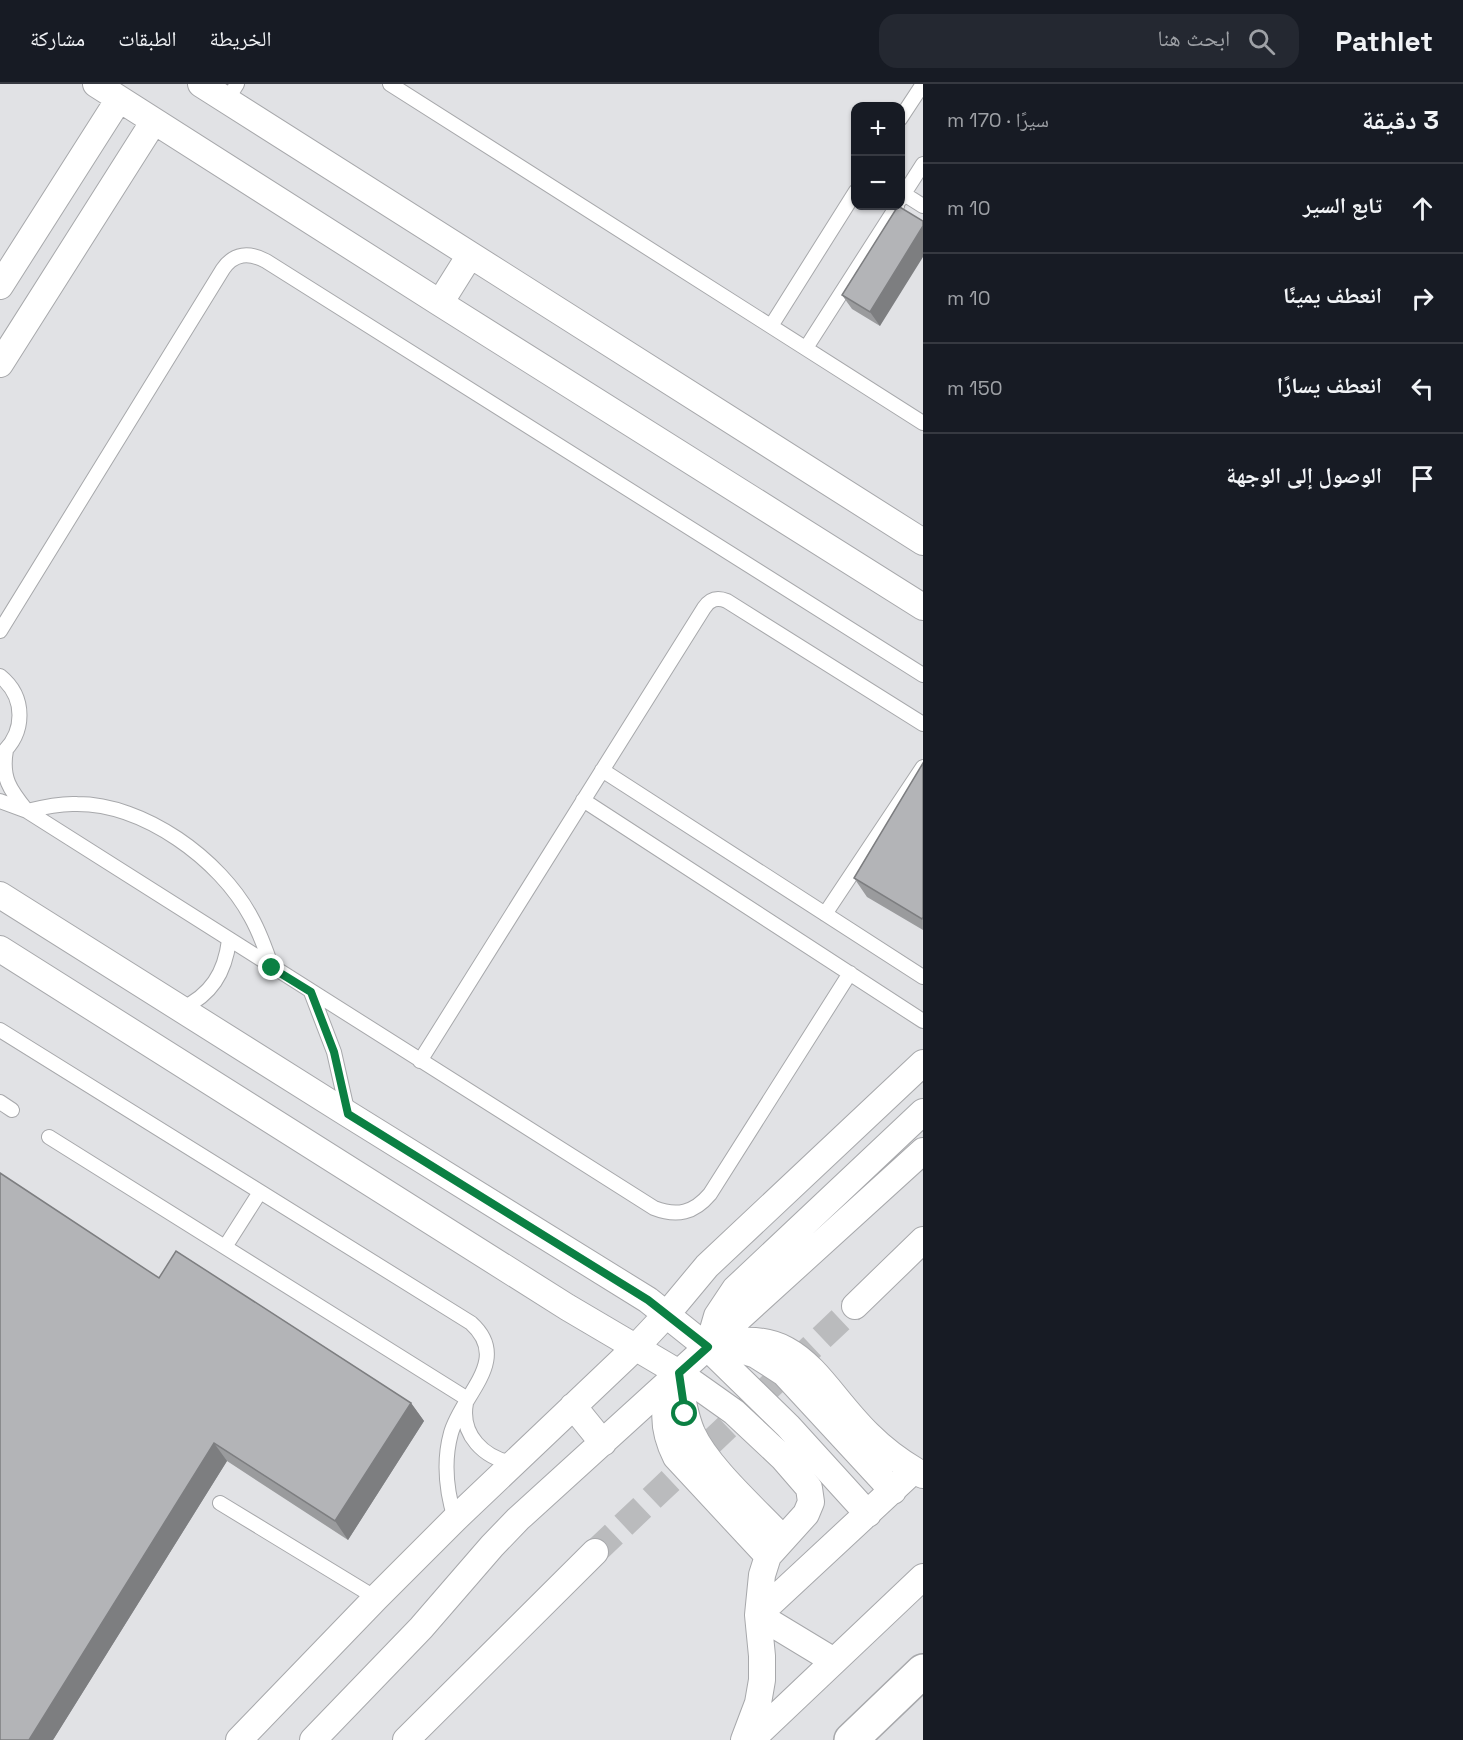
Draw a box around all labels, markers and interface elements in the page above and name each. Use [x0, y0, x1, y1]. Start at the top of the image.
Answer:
search box [879, 14, 1299, 68]
text: Pathlet [1335, 23, 1433, 59]
text: ابحث هنا [1158, 24, 1230, 52]
text: مشاركة [30, 25, 85, 52]
text: الطبقات [118, 25, 177, 52]
text: الخريطة [210, 25, 271, 52]
icon: search [1245, 25, 1278, 58]
map controls [851, 102, 905, 210]
button: + [851, 102, 905, 156]
text: 3 دقيقة [1362, 103, 1439, 137]
text: سيرًا · 170 m [947, 107, 1049, 133]
button: − [851, 156, 905, 210]
text: تابع السير [1303, 191, 1382, 219]
icon: ahead [1406, 192, 1439, 225]
text: 10 m [947, 195, 991, 221]
text: انعطف يمينًا [1283, 281, 1382, 309]
icon: right [1406, 282, 1439, 315]
text: 10 m [947, 285, 991, 311]
text: انعطف يسارًا [1277, 371, 1382, 399]
icon: left [1406, 372, 1439, 405]
text: 150 m [947, 375, 1003, 401]
text: الوصول إلى الوجهة [1226, 461, 1382, 489]
icon: arrive [1406, 462, 1439, 495]
route end [258, 954, 284, 980]
route start [671, 1400, 697, 1426]

